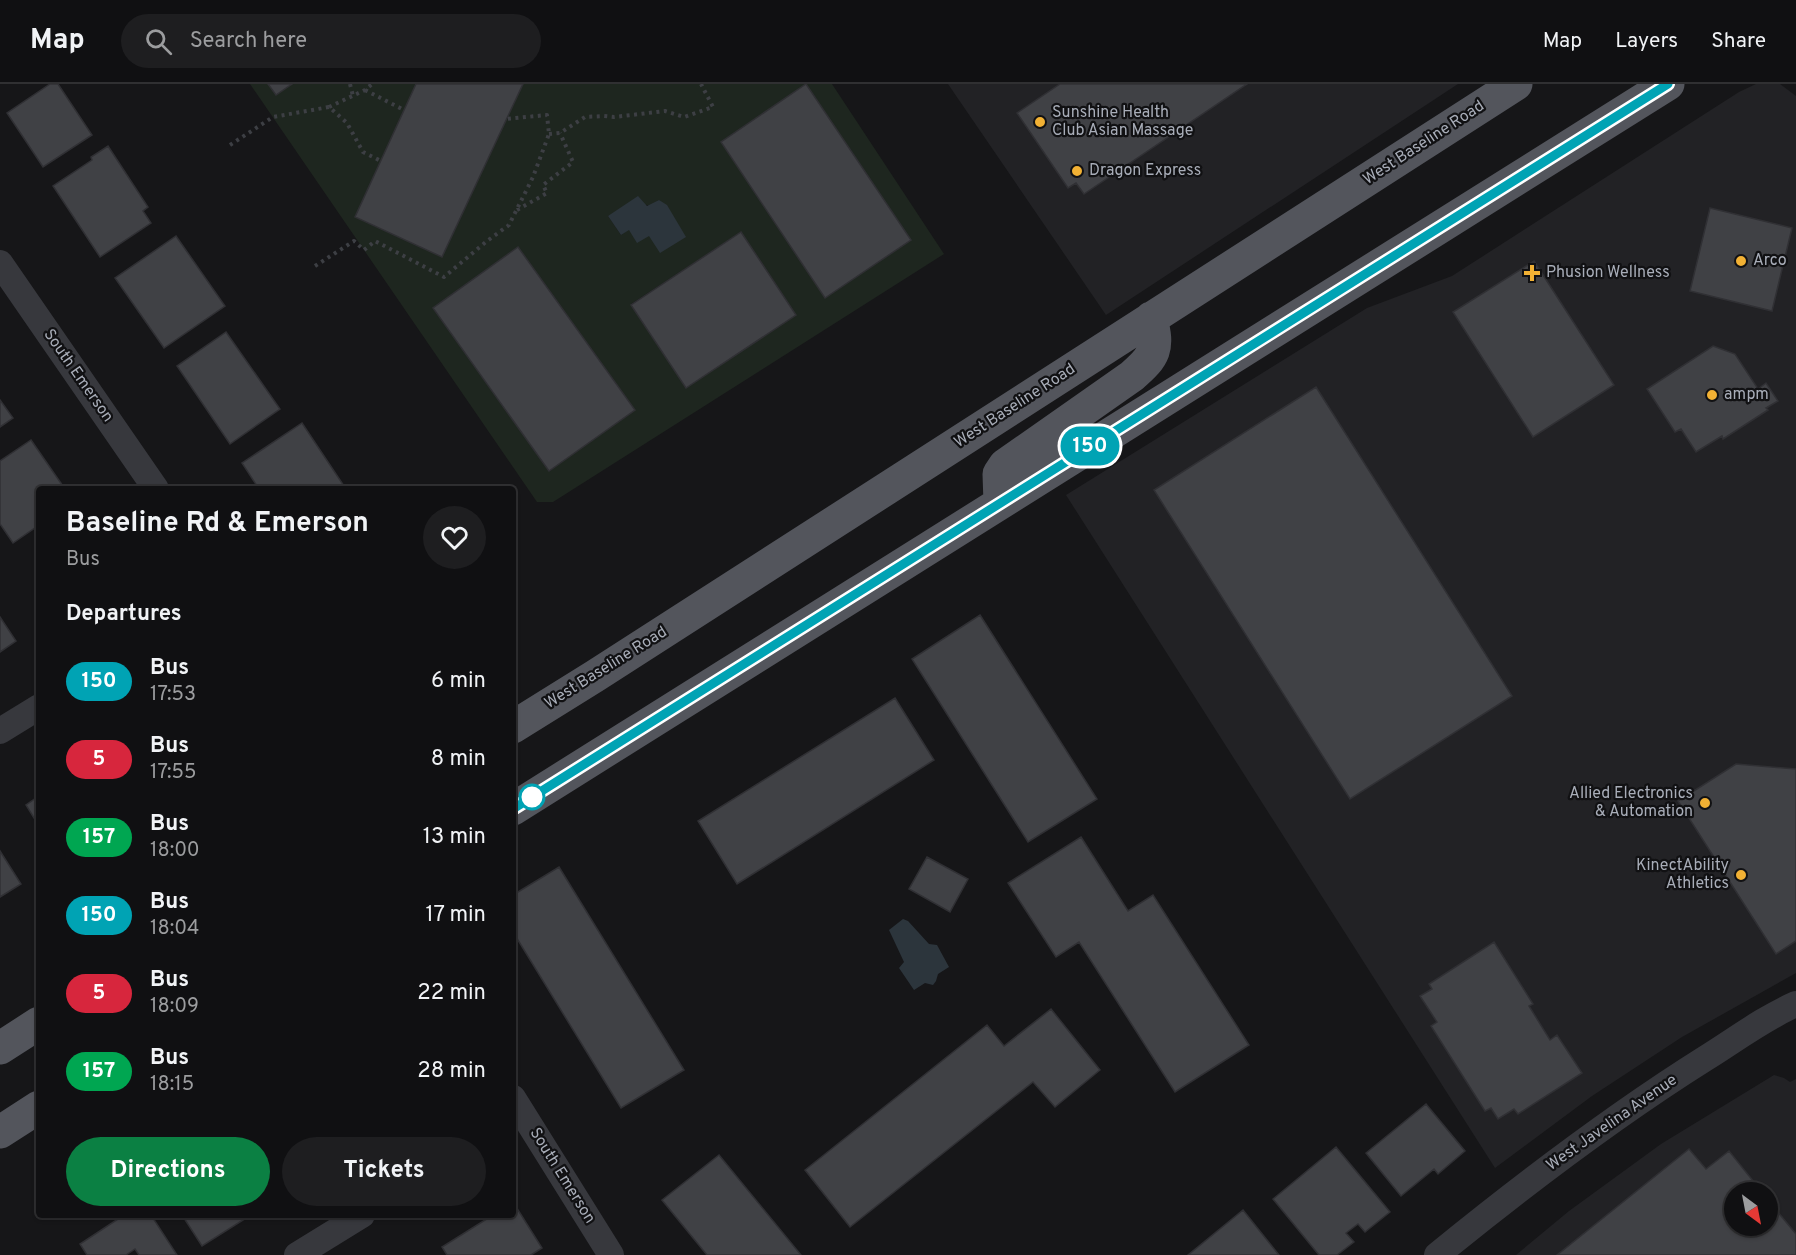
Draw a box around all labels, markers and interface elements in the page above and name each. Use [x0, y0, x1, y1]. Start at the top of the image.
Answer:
search box [121, 14, 541, 68]
text: Map [30, 23, 85, 59]
icon: search [142, 25, 175, 58]
text: Search here [190, 28, 307, 55]
text: Map [1543, 28, 1582, 55]
text: Layers [1615, 28, 1678, 55]
text: Share [1711, 28, 1766, 55]
street label: West Baseline Road [1360, 96, 1488, 190]
place label: Sunshine Health Club Asian Massage [1052, 103, 1193, 141]
marker: Sunshine Health Club Asian Massage [1033, 115, 1047, 129]
place label: Dragon Express [1089, 161, 1201, 181]
marker: Dragon Express [1070, 164, 1084, 178]
place label: Arco [1753, 251, 1787, 271]
marker: Arco [1734, 254, 1748, 268]
place label: Phusion Wellness [1546, 263, 1670, 283]
marker: Phusion Wellness [1523, 264, 1541, 282]
street label: South Emerson [39, 326, 117, 426]
street label: West Baseline Road [951, 359, 1079, 453]
place label: ampm [1724, 385, 1769, 405]
marker: ampm [1705, 388, 1719, 402]
line badge: 150 [1056, 426, 1124, 466]
text: 150 [1073, 433, 1108, 460]
text: Baseline Rd & Emerson [66, 506, 369, 542]
button: heart [423, 506, 486, 569]
text: Bus [66, 547, 100, 573]
text: Departures [66, 601, 182, 628]
street label: West Baseline Road [541, 622, 671, 714]
text: Bus [150, 655, 189, 682]
text: 150 [82, 668, 117, 695]
text: 6 min [431, 668, 486, 695]
text: 17:53 [150, 682, 196, 708]
text: Bus [150, 733, 189, 760]
text: 5 [93, 746, 105, 773]
text: 8 min [431, 746, 486, 773]
text: 17:55 [150, 760, 196, 786]
unlabelled marker [519, 784, 545, 810]
place label: Allied Electronics & Automation [1569, 784, 1693, 822]
marker: Allied Electronics & Automation [1698, 796, 1712, 810]
text: Bus [150, 811, 189, 838]
text: 157 [83, 824, 115, 851]
text: 13 min [423, 824, 486, 851]
text: 18:00 [150, 838, 200, 864]
place label: KinectAbility Athletics [1636, 856, 1729, 894]
marker: KinectAbility Athletics [1734, 868, 1748, 882]
text: Bus [150, 889, 189, 916]
text: 150 [82, 902, 117, 929]
text: 17 min [426, 902, 486, 929]
text: 18:04 [150, 916, 199, 942]
text: Bus [150, 967, 189, 994]
text: 5 [93, 980, 105, 1007]
text: 22 min [417, 980, 486, 1007]
text: 18:09 [150, 994, 199, 1020]
text: Bus [150, 1045, 189, 1072]
text: 157 [83, 1058, 115, 1085]
text: 28 min [417, 1058, 486, 1085]
street label: West Javelina Avenue [1543, 1070, 1681, 1176]
text: 18:15 [150, 1072, 194, 1098]
street label: South Emerson [525, 1124, 599, 1228]
button: Directions [66, 1137, 270, 1206]
button: Tickets [282, 1137, 486, 1206]
north arrow [1724, 1182, 1778, 1236]
map controls [1724, 1182, 1778, 1236]

